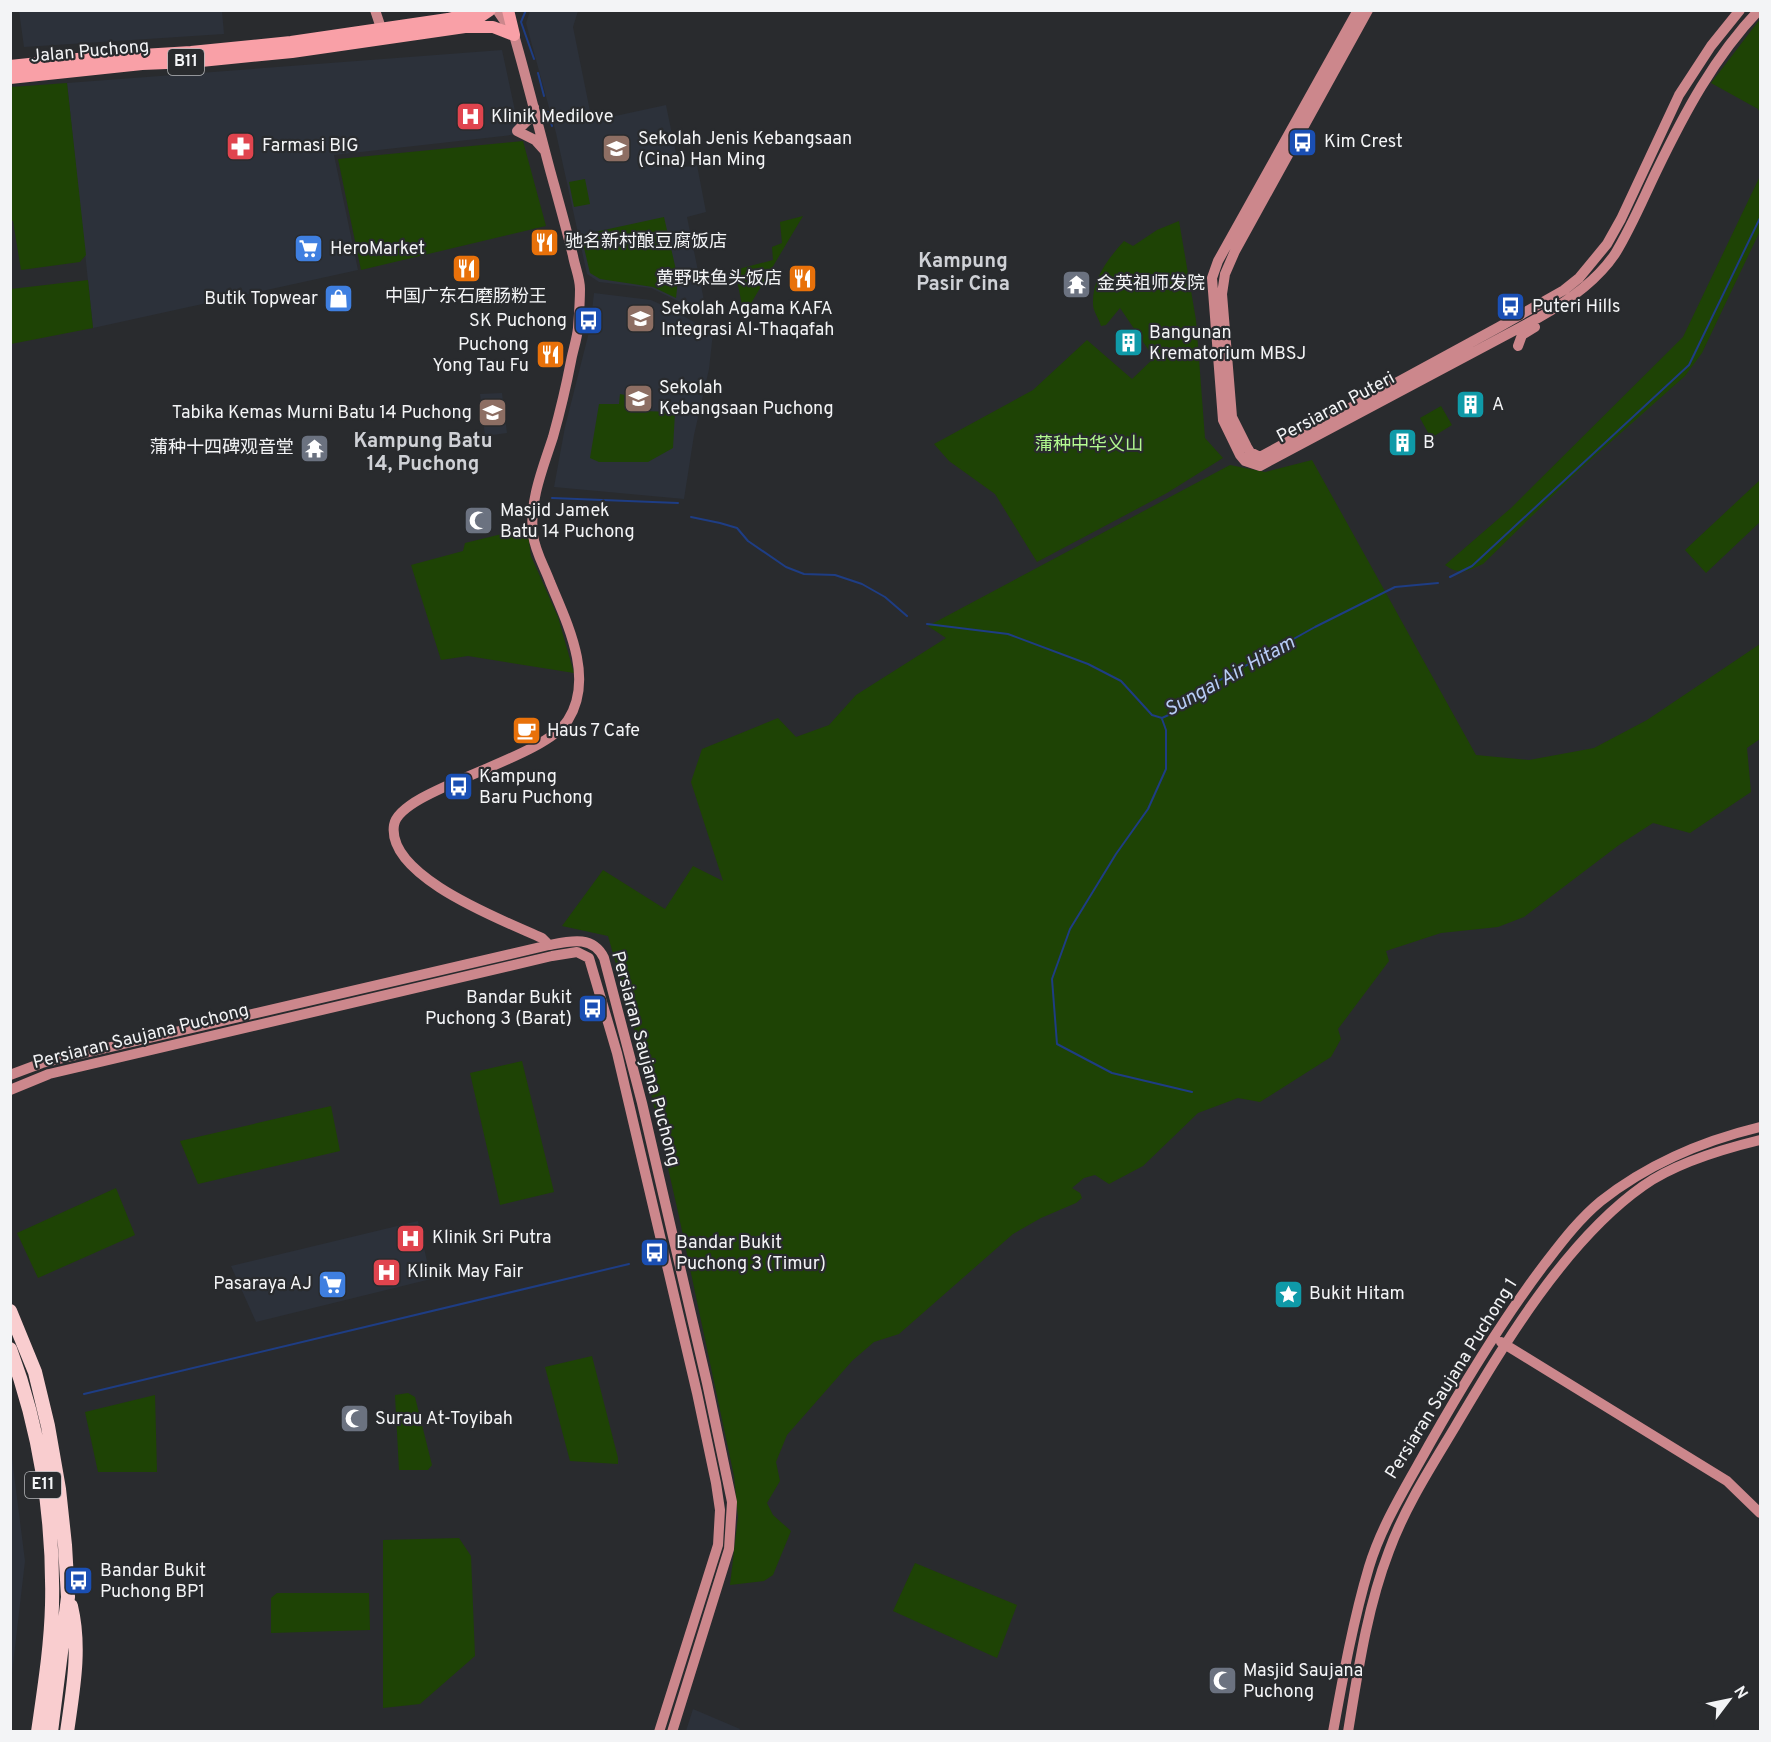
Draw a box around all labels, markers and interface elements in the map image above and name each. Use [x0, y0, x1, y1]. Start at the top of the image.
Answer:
street label: Jalan Puchong [30, 35, 150, 69]
road number: B11 [168, 49, 204, 75]
hospital icon: Klinik Medilove [454, 101, 486, 133]
place label: Klinik Medilove [491, 106, 613, 129]
bus stop icon: Kim Crest [1287, 126, 1319, 158]
place label: Sekolah Jenis Kebangsaan (Cina) Han Ming [638, 128, 852, 172]
pharmacy icon: Farmasi BIG [225, 130, 257, 162]
place label: Kim Crest [1324, 131, 1403, 154]
school or university icon: Sekolah Jenis Kebangsaan (Cina) Han Ming [601, 133, 633, 165]
place label: Farmasi BIG [262, 135, 359, 158]
restaurant icon: 驰名新村酿豆腐饭店 [528, 226, 560, 258]
place label: 驰名新村酿豆腐饭店 [565, 231, 727, 254]
supermarket icon: HeroMarket [293, 233, 325, 265]
place label: HeroMarket [330, 238, 425, 261]
district label: Kampung Pasir Cina [916, 249, 1010, 298]
restaurant icon: 中国广东石磨肠粉王 [450, 252, 482, 284]
restaurant icon: 黄野味鱼头饭店 [787, 263, 819, 295]
place label: 黄野味鱼头饭店 [656, 268, 782, 291]
temple icon: 金英祖师发院 [1060, 268, 1092, 300]
place label: 金英祖师发院 [1097, 273, 1205, 296]
shop icon: Butik Topwear [323, 283, 355, 315]
place label: 中国广东石磨肠粉王 [385, 286, 547, 309]
place label: Butik Topwear [204, 288, 318, 311]
bus stop icon: Puteri Hills [1495, 291, 1527, 323]
place label: Puteri Hills [1532, 296, 1620, 319]
place label: Sekolah Agama KAFA Integrasi Al-Thaqafah [661, 298, 834, 342]
school or university icon: Sekolah Agama KAFA Integrasi Al-Thaqafah [624, 303, 656, 335]
bus stop icon: SK Puchong [572, 305, 604, 337]
place label: SK Puchong [469, 310, 567, 333]
place label: Bangunan Krematorium MBSJ [1149, 322, 1306, 366]
building icon: Bangunan Krematorium MBSJ [1112, 327, 1144, 359]
place label: Puchong Yong Tau Fu [432, 334, 529, 378]
restaurant icon: Puchong Yong Tau Fu [534, 339, 566, 371]
street label: Persiaran Puteri [1273, 367, 1399, 449]
place label: Sekolah Kebangsaan Puchong [659, 377, 834, 421]
school or university icon: Sekolah Kebangsaan Puchong [622, 382, 654, 414]
building icon: A [1455, 389, 1487, 421]
place label: A [1492, 394, 1504, 417]
school or university icon: Tabika Kemas Murni Batu 14 Puchong [477, 397, 509, 429]
place label: Tabika Kemas Murni Batu 14 Puchong [172, 402, 472, 425]
building icon: B [1386, 427, 1418, 459]
district label: Kampung Batu 14, Puchong [353, 429, 493, 478]
temple icon: 蒲种十四碑观音堂 [299, 432, 331, 464]
place label: B [1423, 432, 1435, 455]
park label: 蒲种中华义山 [1035, 434, 1143, 457]
place label: 蒲种十四碑观音堂 [150, 437, 294, 460]
place label: Masjid Jamek Batu 14 Puchong [500, 500, 635, 544]
mosque icon: Masjid Jamek Batu 14 Puchong [463, 505, 495, 537]
water label: Sungai Air Hitam [1160, 630, 1300, 724]
cafe icon: Haus 7 Cafe [510, 715, 542, 747]
place label: Haus 7 Cafe [547, 720, 640, 743]
place label: Kampung Baru Puchong [479, 766, 593, 810]
bus stop icon: Kampung Baru Puchong [442, 771, 474, 803]
street label: Persiaran Saujana Puchong [605, 949, 685, 1169]
place label: Bandar Bukit Puchong 3 (Barat) [425, 987, 572, 1031]
bus stop icon: Bandar Bukit Puchong 3 (Barat) [577, 992, 609, 1024]
street label: Persiaran Saujana Puchong [31, 999, 251, 1075]
hospital icon: Klinik Sri Putra [395, 1222, 427, 1254]
place label: Klinik Sri Putra [432, 1227, 552, 1250]
place label: Bandar Bukit Puchong 3 (Timur) [676, 1232, 826, 1276]
bus stop icon: Bandar Bukit Puchong 3 (Timur) [639, 1237, 671, 1269]
hospital icon: Klinik May Fair [370, 1256, 402, 1288]
place label: Klinik May Fair [407, 1261, 524, 1284]
supermarket icon: Pasaraya AJ [317, 1268, 349, 1300]
place label: Pasaraya AJ [213, 1273, 312, 1296]
street label: Persiaran Saujana Puchong 1 [1381, 1274, 1523, 1484]
place icon: Bukit Hitam [1272, 1278, 1304, 1310]
place label: Bukit Hitam [1309, 1283, 1405, 1306]
mosque icon: Surau At-Toyibah [338, 1403, 370, 1435]
place label: Surau At-Toyibah [375, 1408, 513, 1431]
road number: E11 [25, 1472, 61, 1498]
place label: Bandar Bukit Puchong BP1 [100, 1560, 206, 1604]
bus stop icon: Bandar Bukit Puchong BP1 [63, 1565, 95, 1597]
place label: Masjid Saujana Puchong [1243, 1660, 1363, 1704]
mosque icon: Masjid Saujana Puchong [1206, 1665, 1238, 1697]
north arrow [1699, 1670, 1759, 1730]
text: N [1728, 1683, 1752, 1703]

